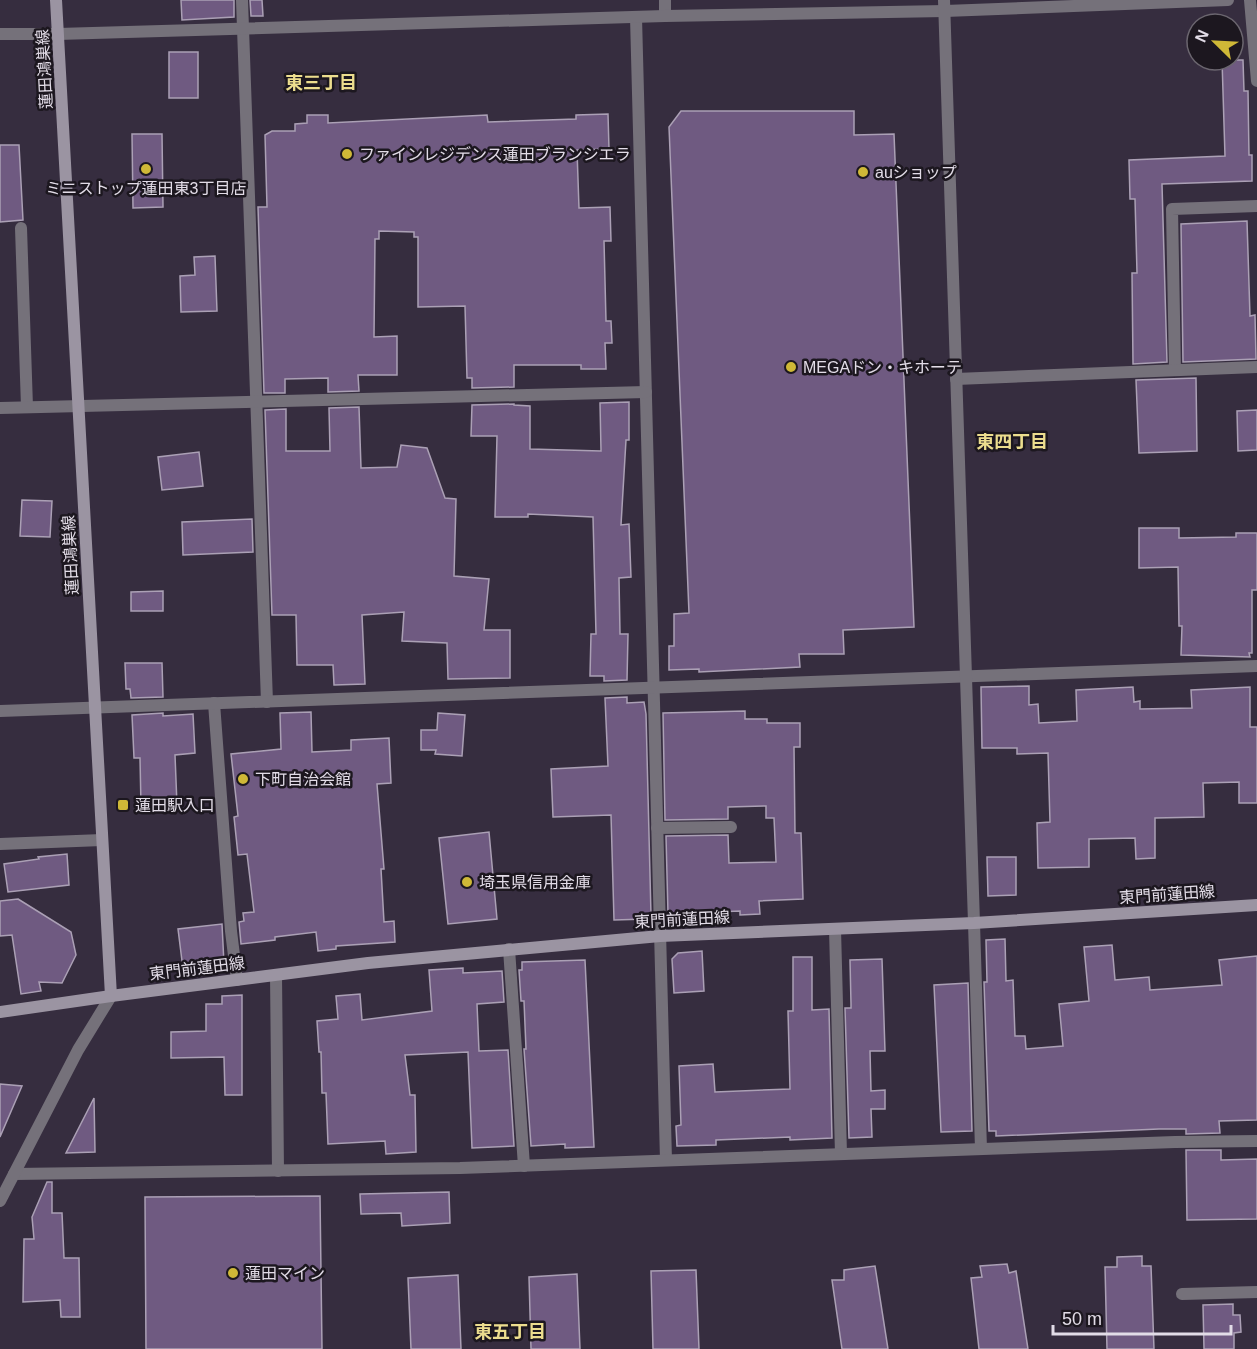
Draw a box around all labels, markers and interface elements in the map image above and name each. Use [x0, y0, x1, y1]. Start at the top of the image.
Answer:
north arrow [1185, 12, 1245, 72]
text: N [1192, 27, 1212, 45]
street label: 蓮田鴻巣線 [34, 29, 55, 109]
district label: 東三丁目 [285, 73, 357, 93]
place label: ファインレジデンス蓮田ブランシエラ [359, 146, 631, 163]
marker: ファインレジデンス蓮田ブランシエラ [340, 147, 354, 161]
marker: ミニストップ蓮田東3丁目店 [139, 162, 153, 176]
place label: auショップ [875, 164, 957, 181]
marker: auショップ [856, 165, 870, 179]
place label: ミニストップ蓮田東3丁目店 [46, 180, 246, 197]
place label: MEGAドン・キホーテ [803, 359, 962, 376]
marker: MEGAドン・キホーテ [784, 360, 798, 374]
district label: 東四丁目 [976, 432, 1048, 452]
street label: 蓮田鴻巣線 [60, 515, 81, 595]
place label: 下町自治会館 [255, 771, 351, 788]
marker: 下町自治会館 [236, 772, 250, 786]
place label: 蓮田駅入口 [135, 797, 215, 814]
marker: 蓮田駅入口 [116, 798, 130, 812]
place label: 埼玉県信用金庫 [479, 874, 591, 891]
marker: 埼玉県信用金庫 [460, 875, 474, 889]
street label: 東門前蓮田線 [1119, 883, 1216, 906]
street label: 東門前蓮田線 [634, 908, 730, 931]
street label: 東門前蓮田線 [148, 954, 246, 983]
place label: 蓮田マイン [245, 1265, 325, 1282]
marker: 蓮田マイン [226, 1266, 240, 1280]
scale bar [1053, 1298, 1232, 1336]
text: 50 m [1062, 1309, 1102, 1329]
district label: 東五丁目 [474, 1322, 546, 1342]

